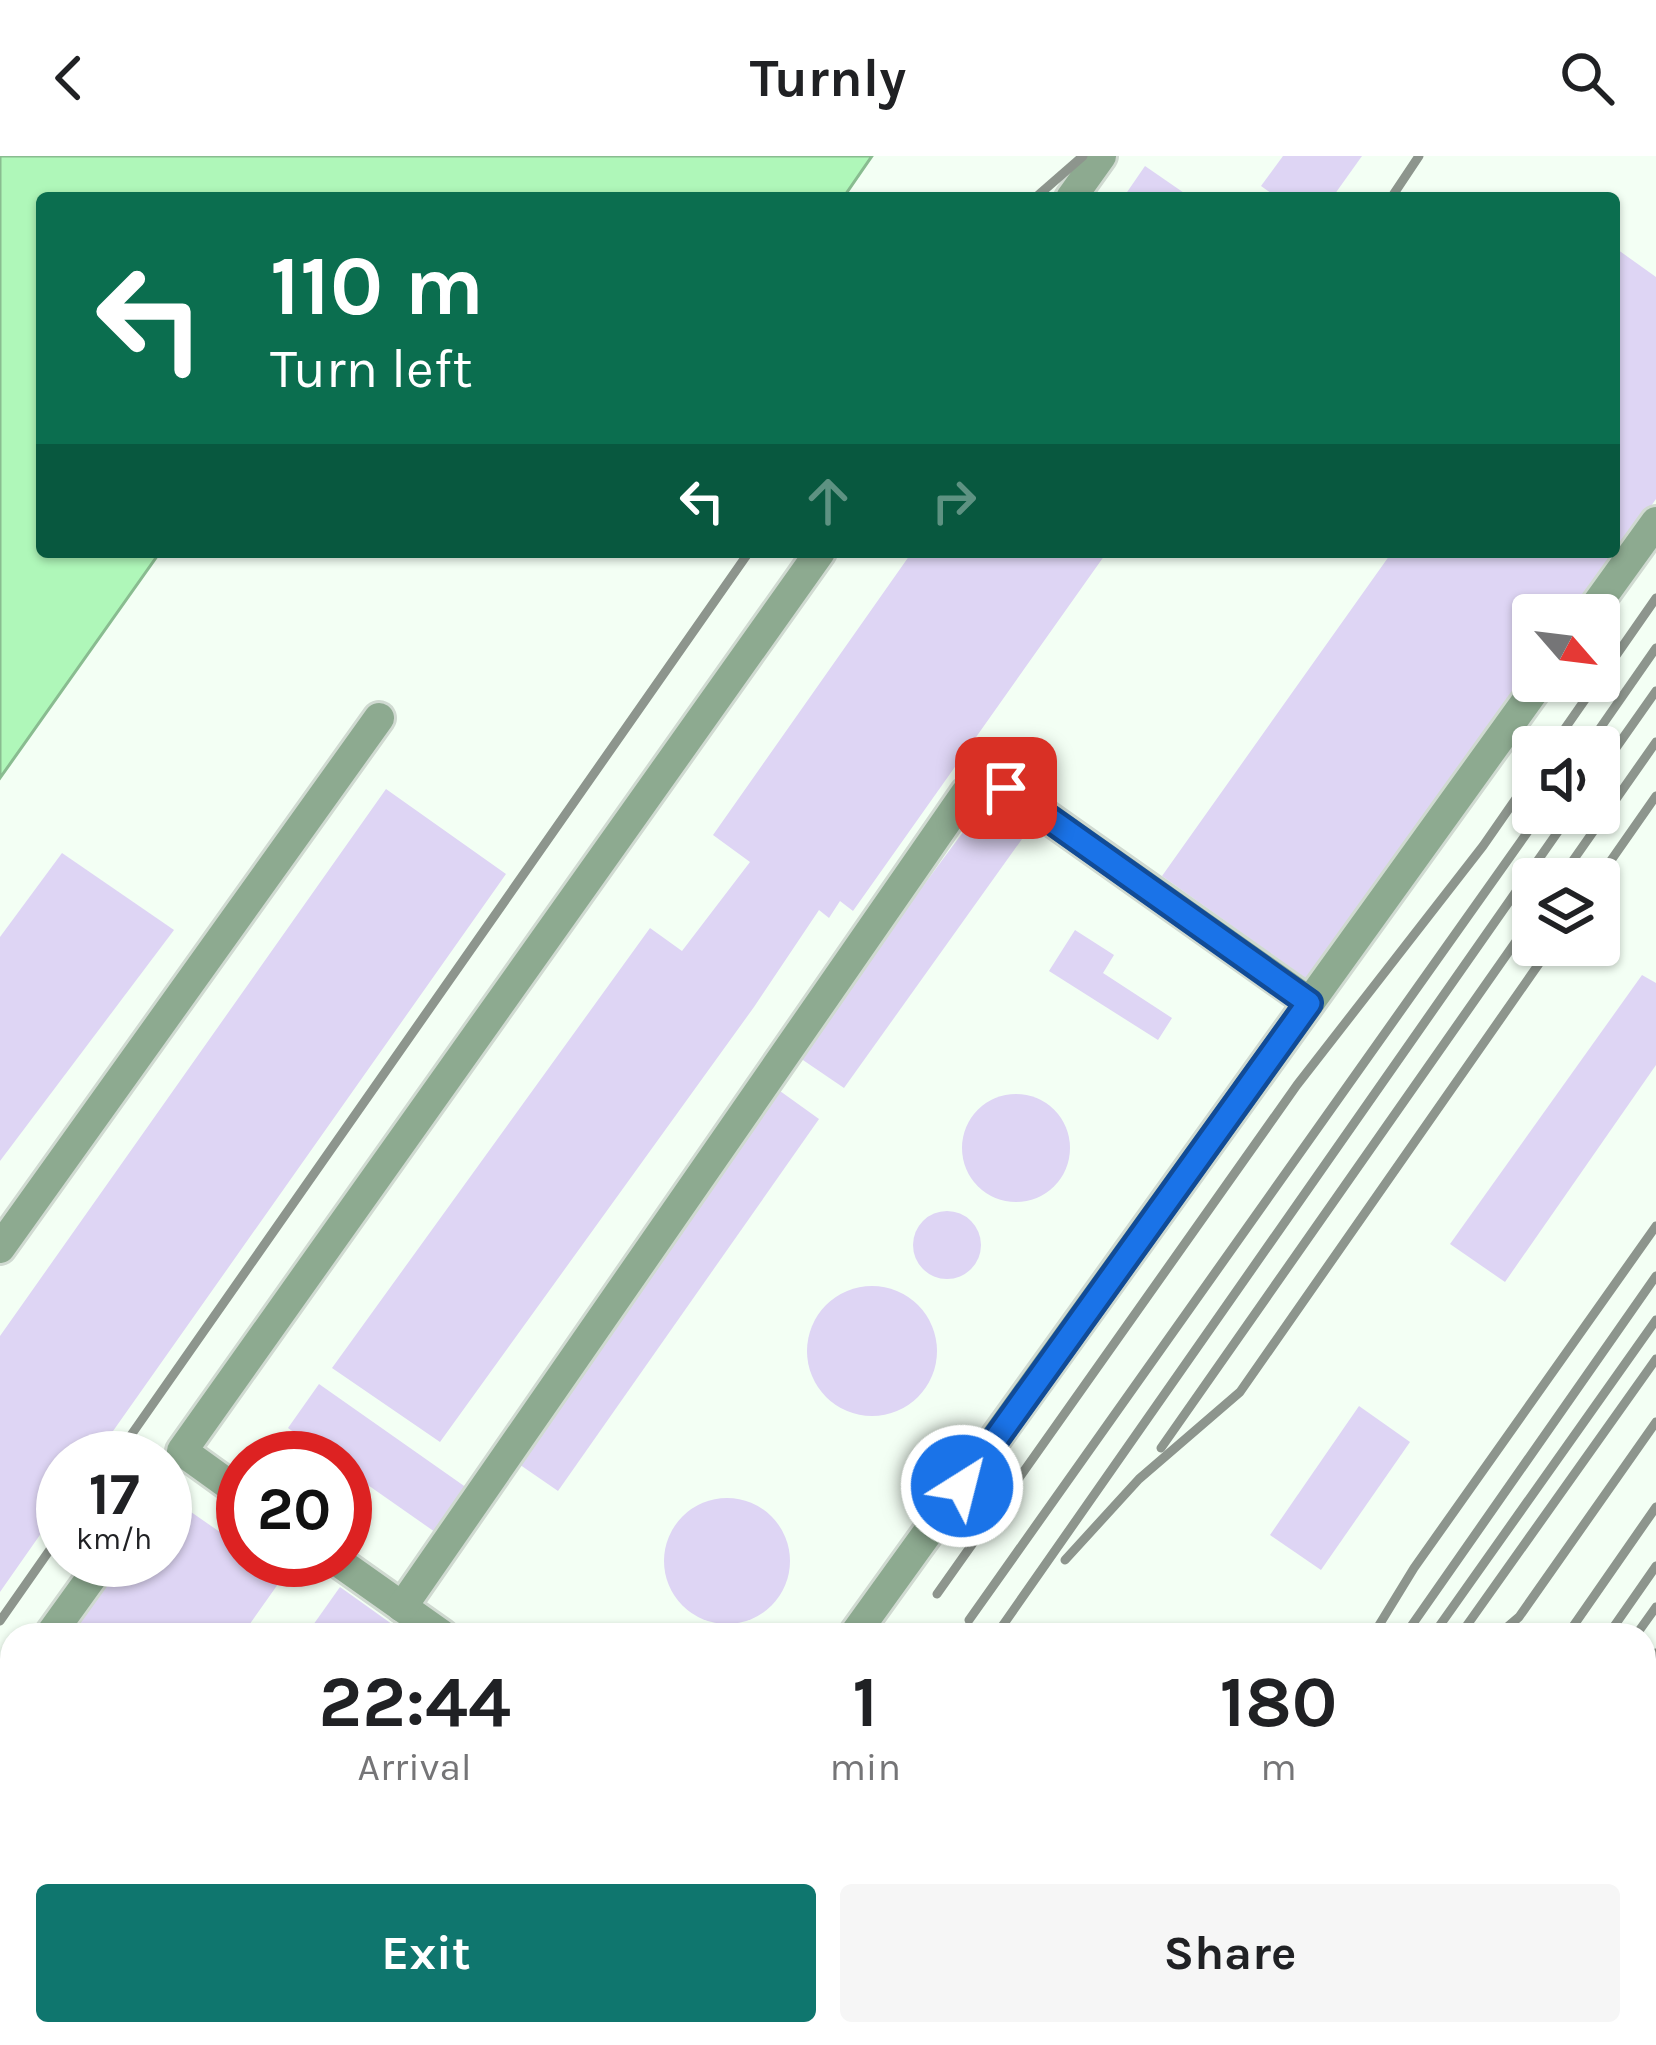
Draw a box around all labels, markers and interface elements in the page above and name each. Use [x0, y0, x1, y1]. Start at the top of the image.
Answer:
icon: back [36, 45, 102, 111]
icon: search [1554, 45, 1620, 111]
text: Turnly [750, 46, 906, 110]
text: 110 m [270, 237, 484, 335]
icon: left [72, 240, 228, 396]
text: Turn left [270, 337, 473, 401]
icon: left [669, 468, 735, 534]
icon: ahead [795, 468, 861, 534]
icon: right [921, 468, 987, 534]
north arrow [1512, 594, 1620, 702]
map controls [1512, 594, 1620, 966]
button: sound [1512, 726, 1620, 834]
pin [955, 737, 1057, 839]
icon: arrive [973, 755, 1039, 821]
button: layers [1512, 858, 1620, 966]
position arrow [899, 1423, 1025, 1549]
speed limit sign: 20 [216, 1431, 372, 1587]
text: 17 [88, 1459, 140, 1529]
text: km/h [76, 1521, 152, 1557]
text: 22:44 [319, 1660, 511, 1744]
text: 1 [852, 1660, 878, 1744]
text: 180 [1220, 1660, 1337, 1744]
text: Arrival [358, 1744, 472, 1790]
text: min [829, 1744, 901, 1790]
text: m [1260, 1744, 1297, 1790]
button: Exit [36, 1884, 816, 2022]
button: Share [840, 1884, 1620, 2022]

